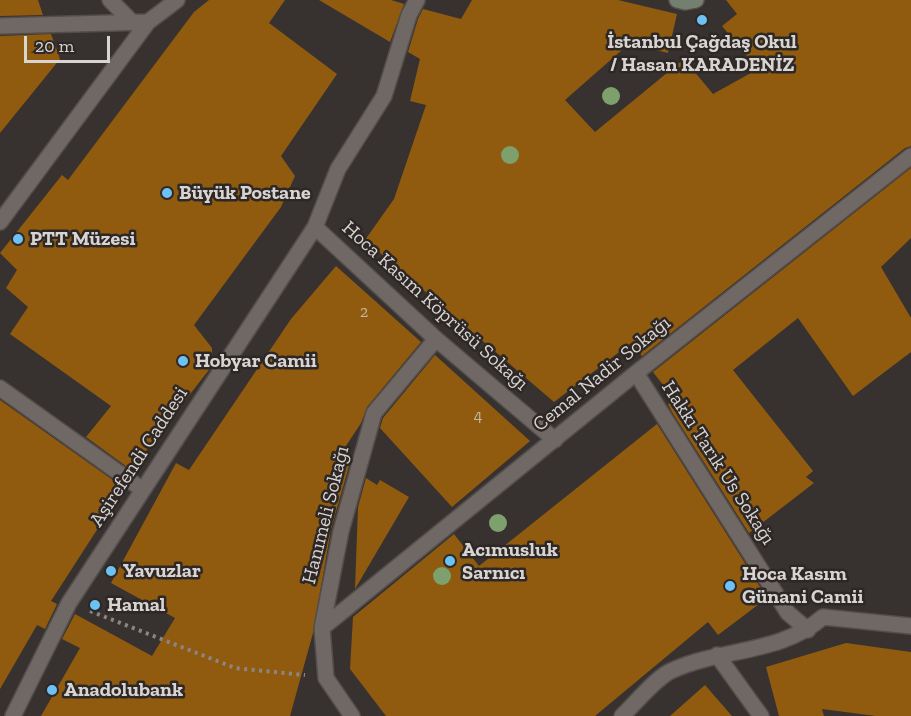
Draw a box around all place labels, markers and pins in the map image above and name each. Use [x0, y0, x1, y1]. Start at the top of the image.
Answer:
marker: İstanbul Çağdaş Okul / Hasan KARADENİZ [695, 13, 709, 27]
place label: İstanbul Çağdaş Okul / Hasan KARADENİZ [607, 30, 797, 77]
place label: Büyük Postane [179, 181, 311, 205]
marker: Büyük Postane [160, 186, 174, 200]
place label: PTT Müzesi [30, 227, 135, 251]
marker: PTT Müzesi [11, 232, 25, 246]
place label: Hobyar Camii [195, 349, 317, 373]
marker: Hobyar Camii [176, 354, 190, 368]
place label: Acımusluk Sarnıcı [462, 538, 558, 585]
marker: Acımusluk Sarnıcı [443, 554, 457, 568]
place label: Yavuzlar [123, 559, 201, 583]
place label: Hoca Kasım Günani Camii [742, 562, 863, 609]
marker: Yavuzlar [104, 564, 118, 578]
marker: Hoca Kasım Günani Camii [723, 579, 737, 593]
place label: Hamal [107, 593, 166, 617]
marker: Hamal [88, 598, 102, 612]
place label: Anadolubank [64, 678, 183, 702]
marker: Anadolubank [45, 683, 59, 697]

